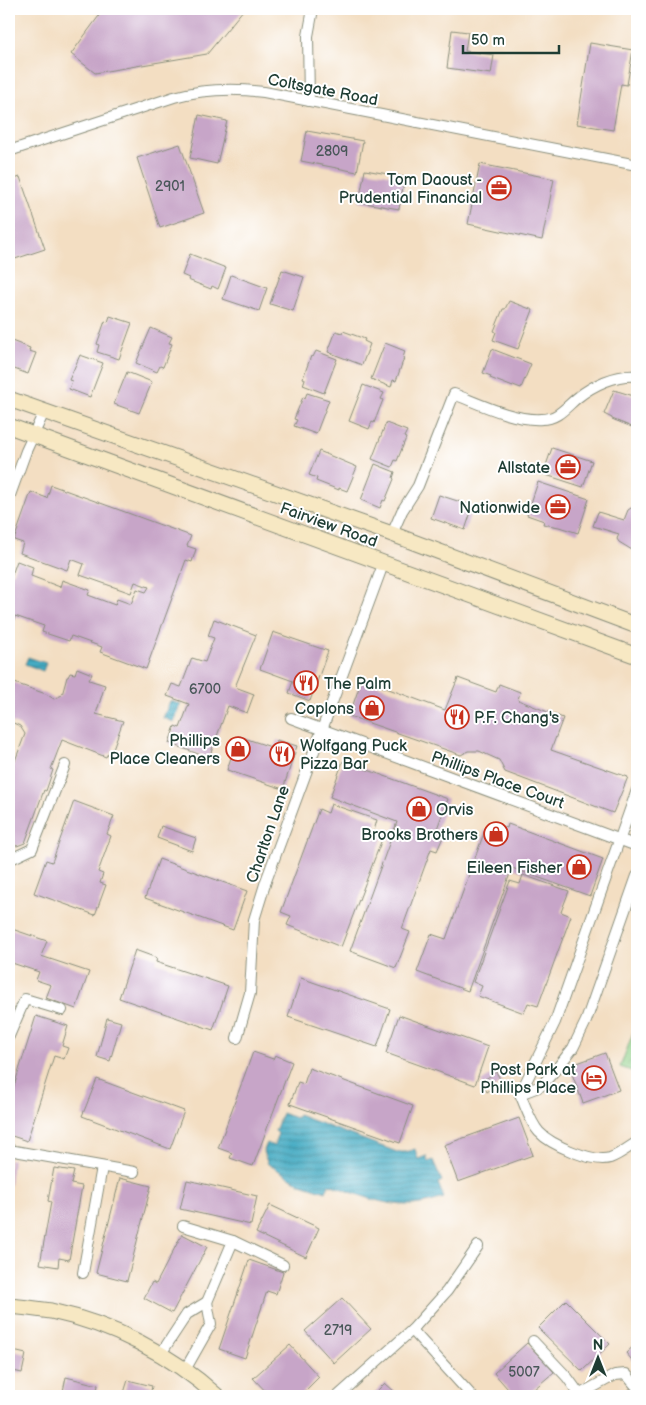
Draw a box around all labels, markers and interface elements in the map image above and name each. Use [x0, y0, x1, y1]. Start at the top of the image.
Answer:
scale bar [463, 22, 560, 54]
text: 50 m [471, 31, 505, 50]
street label: Coltsgate Road [266, 70, 379, 110]
house number: 2809 [316, 143, 348, 160]
place label: Tom Daoust - Prudential Financial [339, 171, 482, 208]
office icon: Tom Daoust - Prudential Financial [486, 175, 512, 201]
house number: 2901 [155, 178, 185, 195]
office icon: Allstate [555, 454, 581, 480]
place label: Allstate [498, 459, 551, 478]
office icon: Nationwide [545, 494, 571, 520]
street label: Fairview Road [277, 499, 380, 552]
place label: Nationwide [459, 499, 541, 518]
restaurant icon: The Palm [293, 670, 319, 696]
place label: The Palm [324, 675, 391, 694]
house number: 6700 [189, 681, 221, 698]
shop icon: Coplons [359, 695, 385, 721]
place label: Coplons [295, 700, 354, 719]
restaurant icon: P.F. Chang's [444, 704, 470, 730]
place label: P.F. Chang's [474, 709, 559, 728]
place label: Phillips Place Cleaners [110, 732, 220, 769]
shop icon: Phillips Place Cleaners [225, 736, 251, 762]
place label: Wolfgang Puck Pizza Bar [300, 737, 407, 774]
restaurant icon: Wolfgang Puck Pizza Bar [269, 741, 295, 767]
street label: Phillips Place Court [428, 748, 567, 813]
street label: Charlton Lane [243, 783, 294, 886]
shop icon: Orvis [406, 796, 432, 822]
place label: Orvis [436, 801, 473, 820]
shop icon: Brooks Brothers [483, 821, 509, 847]
place label: Brooks Brothers [361, 826, 478, 845]
shop icon: Eileen Fisher [566, 854, 592, 880]
place label: Eileen Fisher [467, 859, 562, 878]
place label: Post Park at Phillips Place [480, 1061, 577, 1098]
hotel icon: Post Park at Phillips Place [581, 1065, 607, 1091]
house number: 2719 [324, 1322, 352, 1339]
north arrow [574, 1332, 624, 1382]
text: N [593, 1337, 603, 1354]
house number: 5007 [508, 1364, 540, 1381]

